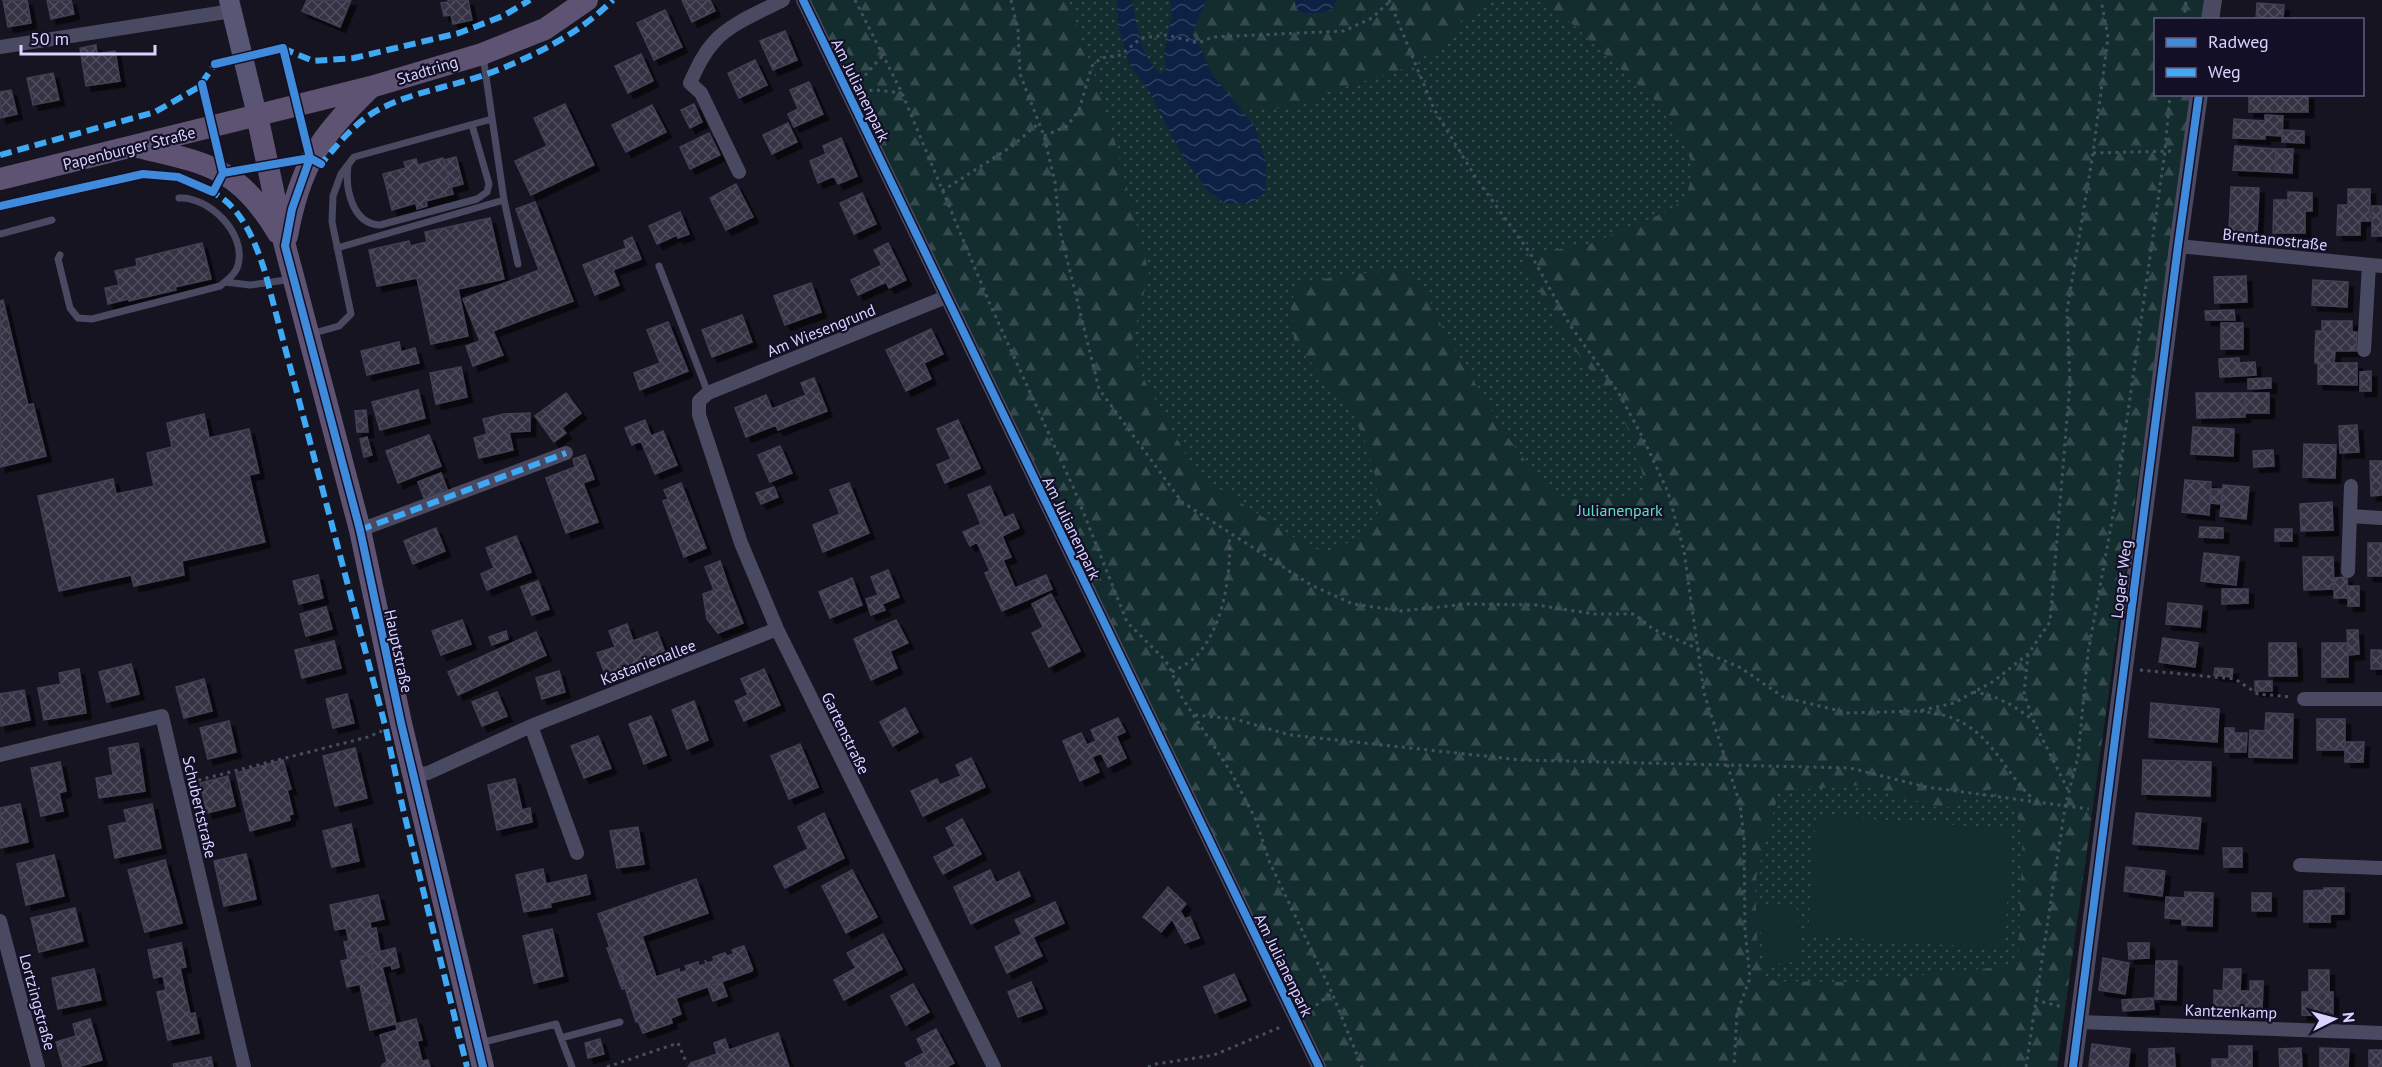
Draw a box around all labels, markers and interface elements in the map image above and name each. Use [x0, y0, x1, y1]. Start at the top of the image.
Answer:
scale bar [21, 18, 154, 56]
legend [2154, 18, 2364, 96]
text: 50 m [30, 27, 69, 50]
text: Radweg [2208, 30, 2269, 53]
street label: Am Julianenpark [827, 35, 895, 145]
street label: Stadtring [394, 51, 460, 89]
text: Weg [2208, 60, 2241, 83]
street label: Papenburger Straße [61, 122, 197, 174]
street label: Brentanostraße [2221, 224, 2329, 254]
street label: Am Wiesengrund [764, 299, 878, 361]
street label: Am Julianenpark [1038, 473, 1106, 583]
park label: Julianenpark [1576, 500, 1663, 520]
street label: Logaer Weg [2106, 539, 2136, 619]
street label: Hauptstraße [380, 608, 418, 694]
street label: Kastanienallee [597, 635, 699, 689]
street label: Gartenstraße [818, 689, 874, 777]
street label: Schubertstraße [179, 754, 221, 860]
street label: Am Julianenpark [1250, 910, 1318, 1020]
street label: Lortzingstraße [16, 952, 60, 1052]
north arrow [2304, 989, 2364, 1049]
street label: Kantzenkamp [2184, 999, 2278, 1023]
text: N [2338, 1011, 2359, 1024]

